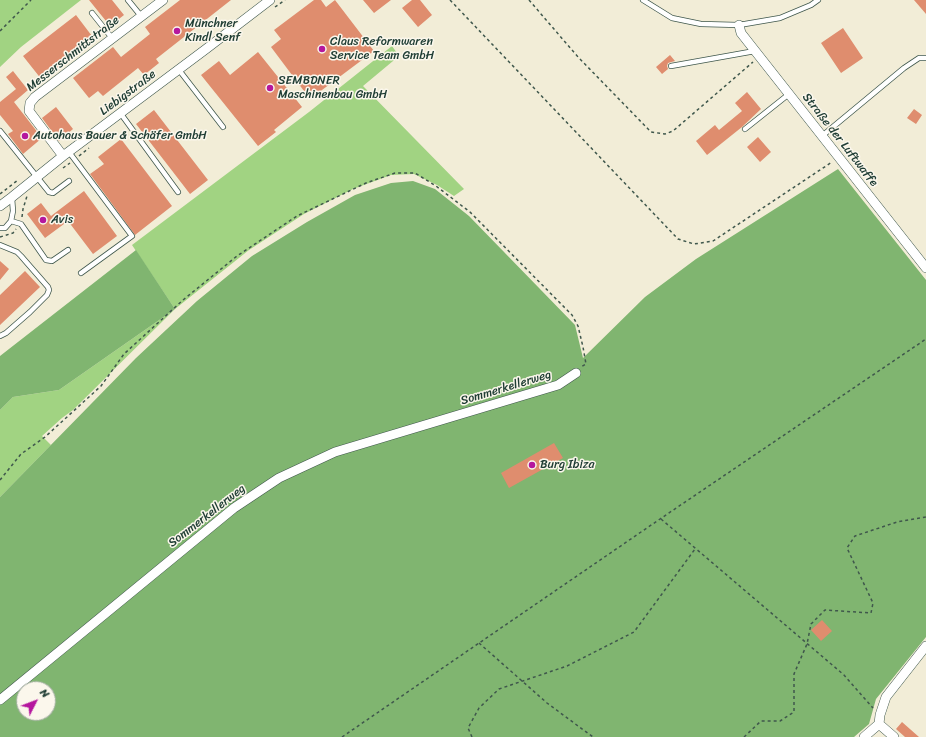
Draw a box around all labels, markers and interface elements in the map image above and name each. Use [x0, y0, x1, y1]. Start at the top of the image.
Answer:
street label: Messerschmittstraße [24, 13, 122, 95]
place label: Münchner Kindl Senf [185, 17, 240, 45]
marker: Münchner Kindl Senf [172, 26, 182, 36]
place label: Claus Reformwaren Service Team GmbH [330, 35, 434, 63]
marker: Claus Reformwaren Service Team GmbH [317, 44, 327, 54]
street label: Liebigstraße [97, 67, 159, 119]
place label: SEMBDNER Maschinenbau GmbH [278, 74, 387, 102]
marker: SEMBDNER Maschinenbau GmbH [265, 83, 275, 93]
street label: Straße der Luftwaffe [799, 90, 881, 190]
place label: Autohaus Bauer & Schäfer GmbH [33, 129, 207, 143]
marker: Autohaus Bauer & Schäfer GmbH [20, 131, 30, 141]
place label: Avis [51, 213, 73, 227]
marker: Avis [38, 215, 48, 225]
street label: Sommerkellerweg [459, 367, 553, 409]
place label: Burg Ibiza [540, 458, 594, 472]
marker: Burg Ibiza [527, 460, 537, 470]
street label: Sommerkellerweg [166, 481, 248, 551]
north arrow [16, 681, 56, 721]
text: N [35, 684, 54, 702]

